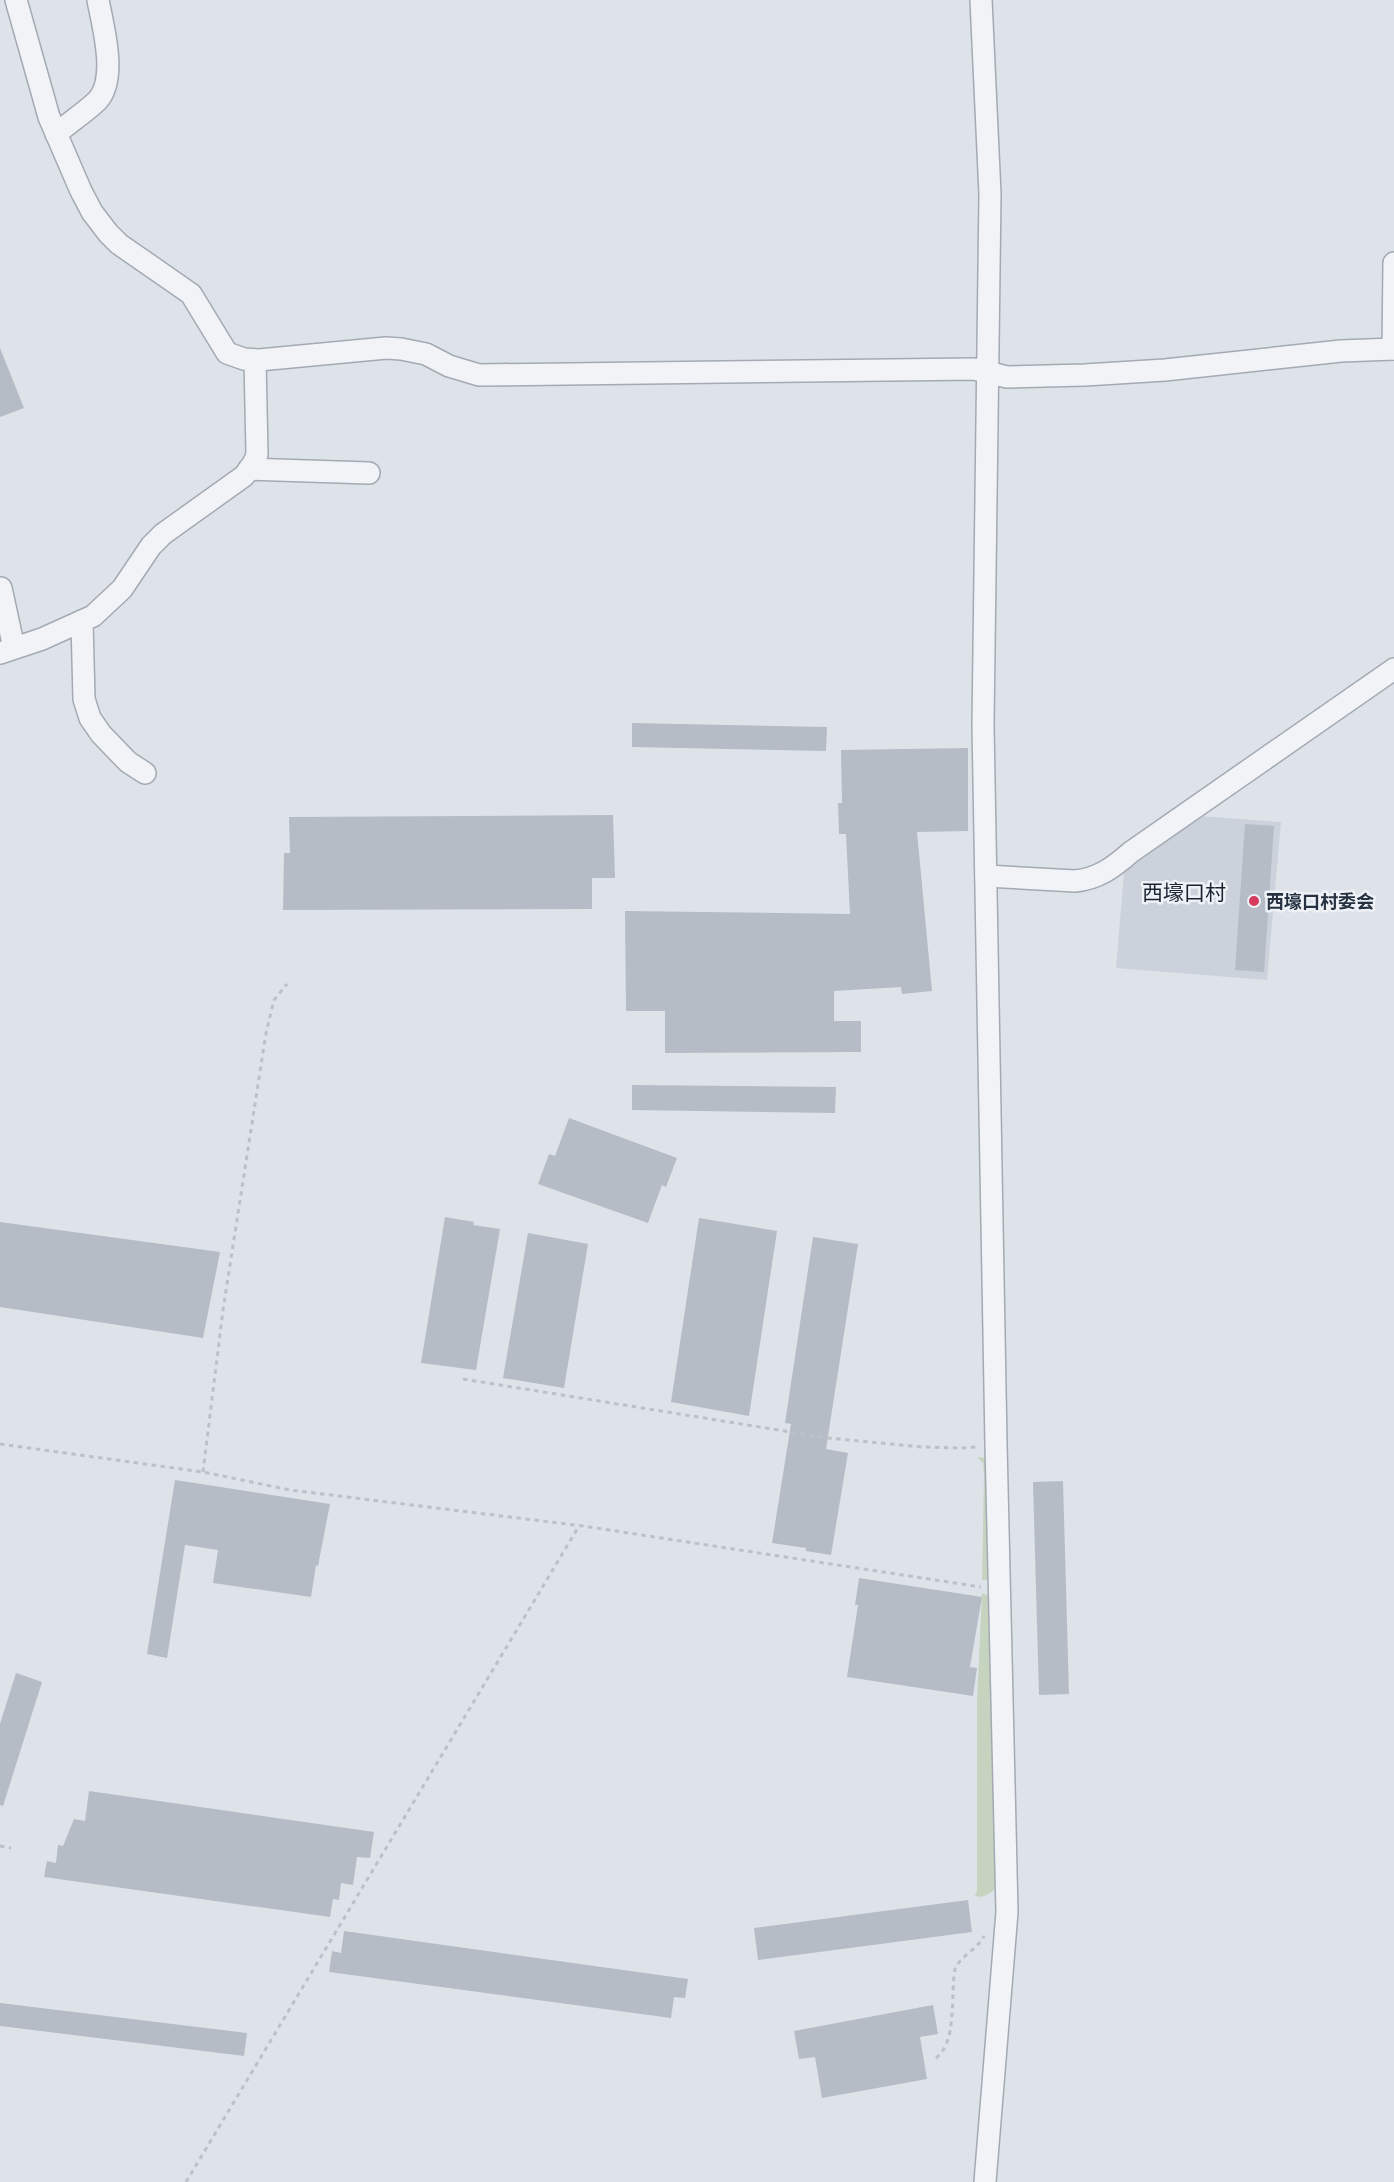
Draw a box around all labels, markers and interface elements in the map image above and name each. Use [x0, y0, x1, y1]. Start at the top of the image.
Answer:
district label: 西壕口村 [1142, 876, 1226, 908]
place label: 西壕口村委会 [1266, 888, 1374, 915]
marker: 西壕口村委会 [1247, 894, 1261, 908]

